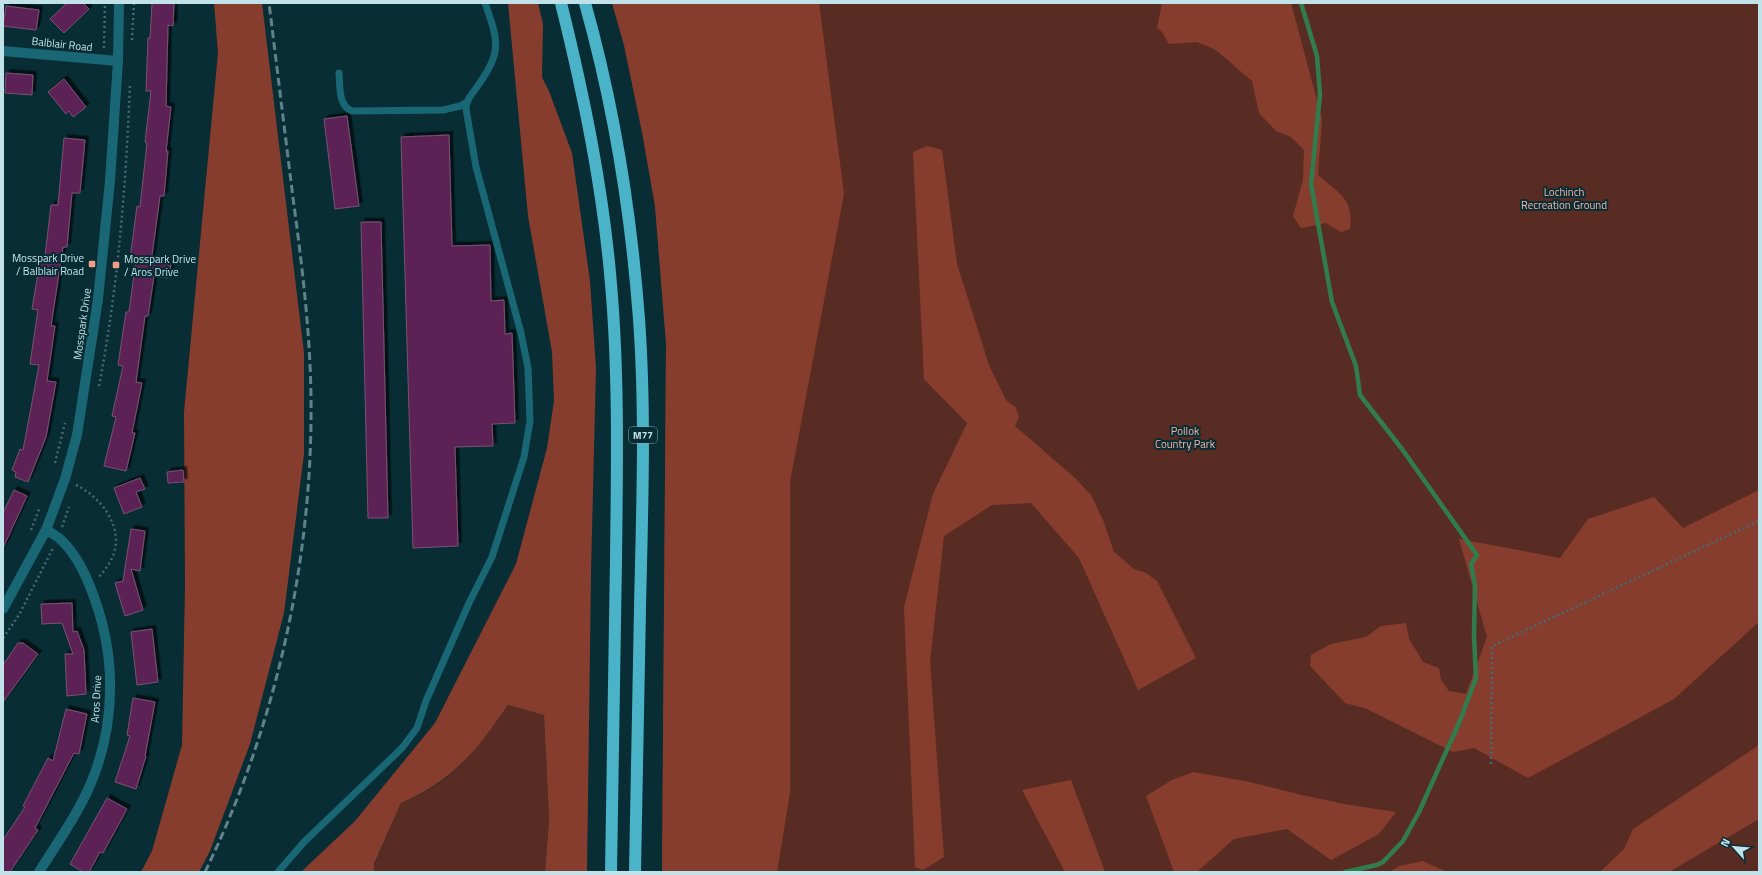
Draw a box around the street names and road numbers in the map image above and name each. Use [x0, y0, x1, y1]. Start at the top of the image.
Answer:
street label: Balblair Road [31, 33, 93, 55]
street label: Mosspark Drive [69, 287, 95, 361]
road number: M77 [629, 427, 657, 443]
street label: Aros Drive [87, 674, 105, 723]

